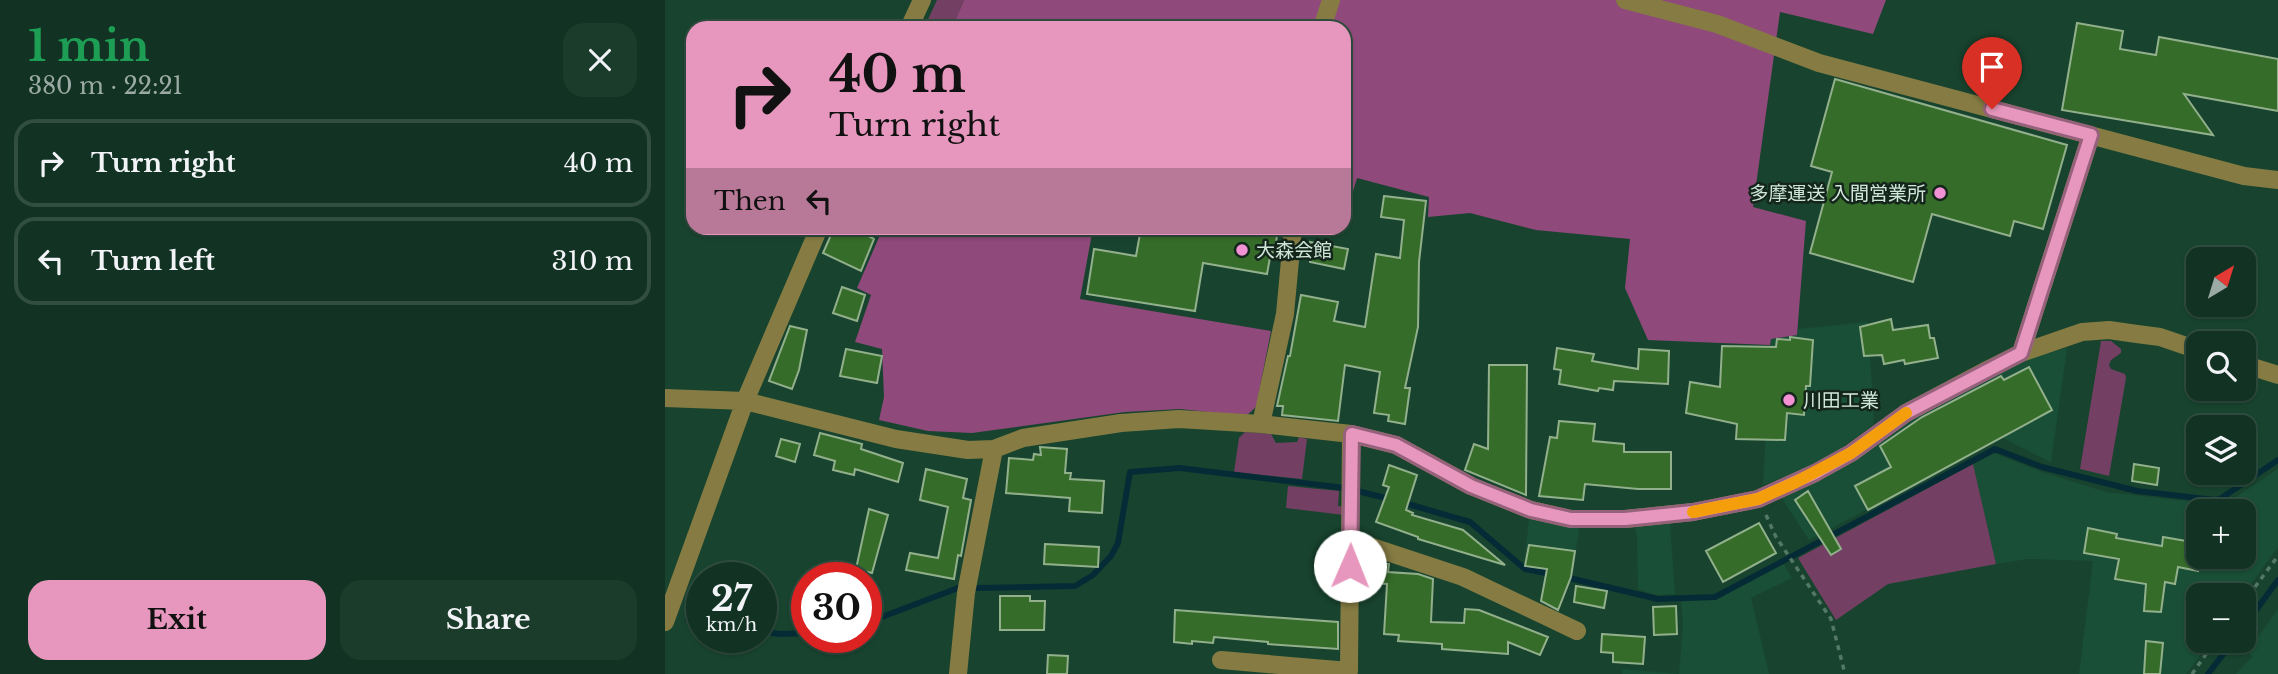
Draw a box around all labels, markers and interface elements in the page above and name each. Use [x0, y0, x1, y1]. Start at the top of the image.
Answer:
text: 1 min [28, 20, 150, 72]
button: close [563, 23, 637, 97]
pin [1962, 37, 2022, 109]
text: 40 m [829, 44, 966, 105]
icon: arrive [1973, 48, 2011, 86]
icon: right [714, 49, 805, 140]
text: 380 m · 22:21 [28, 72, 183, 100]
text: Turn right [829, 105, 1000, 145]
icon: right [32, 144, 70, 182]
text: Turn right [91, 147, 236, 179]
text: 40 m [564, 147, 633, 179]
icon: left [800, 182, 838, 220]
place label: 多摩運送 入間営業所 [1750, 182, 1926, 205]
text: Then [714, 185, 786, 217]
marker: 多摩運送 入間営業所 [1932, 185, 1948, 201]
place label: 大森会館 [1256, 239, 1332, 262]
icon: left [32, 242, 70, 280]
marker: 大森会館 [1234, 242, 1250, 258]
text: Turn left [91, 245, 215, 277]
text: 310 m [551, 245, 633, 277]
north arrow [2186, 247, 2256, 317]
map controls [2186, 247, 2256, 653]
button: search [2186, 331, 2256, 401]
place label: 川田工業 [1803, 389, 1879, 412]
marker: 川田工業 [1781, 392, 1797, 408]
button: layers [2186, 415, 2256, 485]
button: + [2186, 499, 2256, 569]
position arrow [1313, 529, 1387, 603]
speed limit sign: 30 [791, 562, 882, 653]
text: 27 [711, 577, 752, 620]
button: Exit [28, 580, 326, 660]
button: Share [340, 580, 637, 660]
button: − [2186, 583, 2256, 653]
text: km/h [706, 614, 757, 636]

